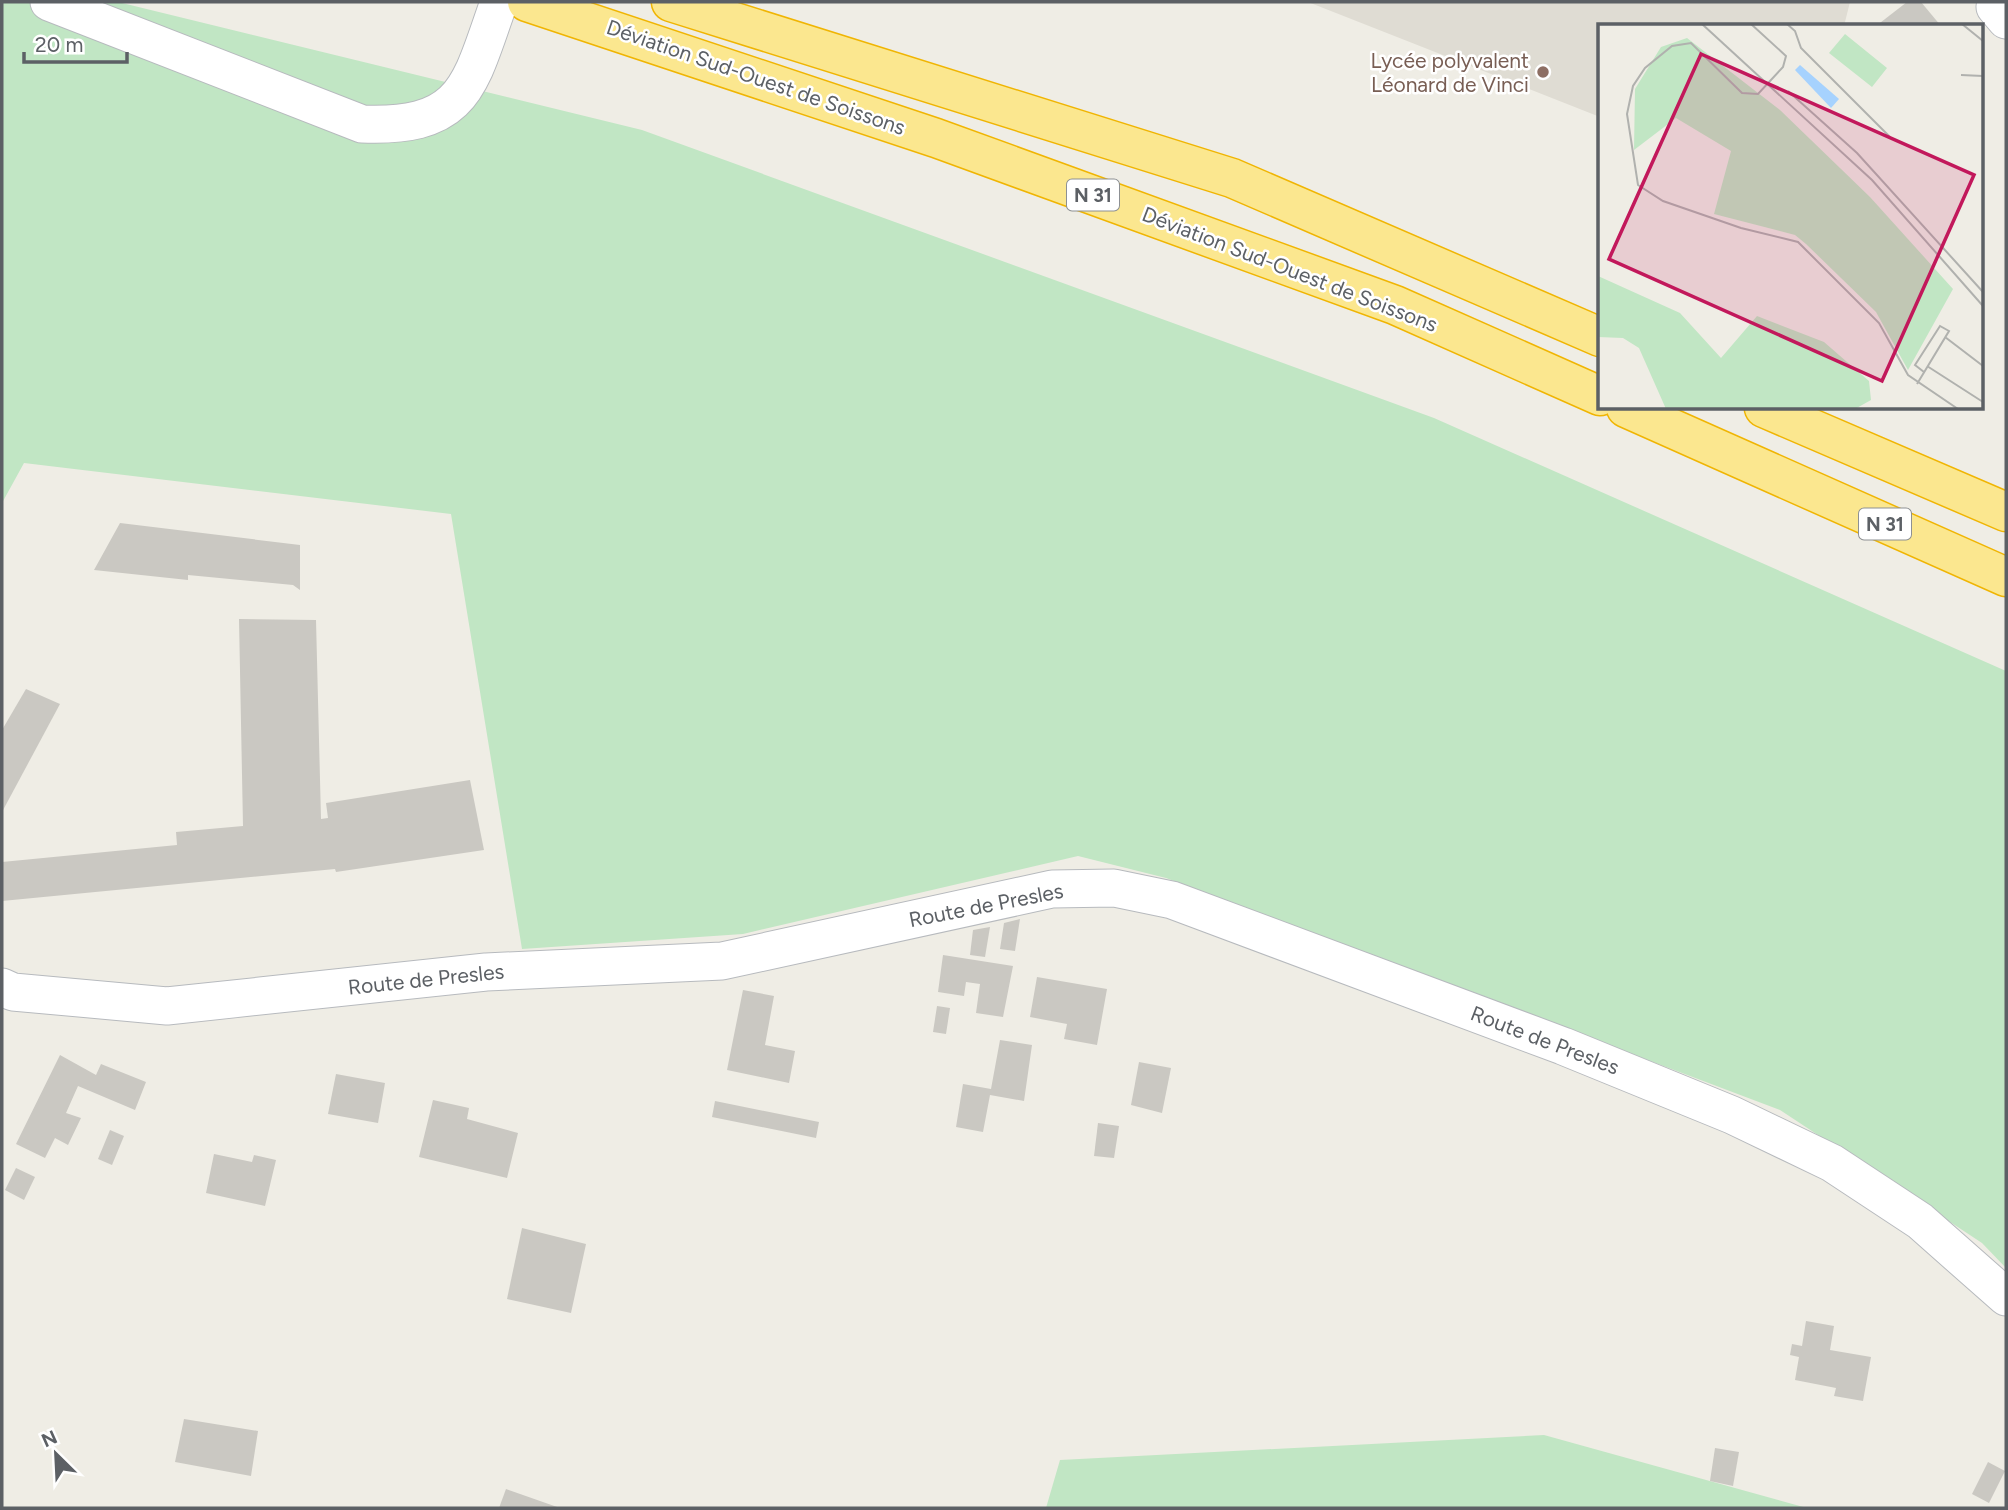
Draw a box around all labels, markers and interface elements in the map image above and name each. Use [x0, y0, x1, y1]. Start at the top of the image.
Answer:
street label: Déviation Sud-Ouest de Soissons [603, 14, 909, 140]
scale bar [24, 21, 128, 65]
inset map [1598, 24, 1983, 410]
text: 20 m [35, 32, 83, 57]
place label: Lycée polyvalent Léonard de Vinci [1370, 48, 1529, 97]
marker: Lycée polyvalent Léonard de Vinci [1535, 64, 1551, 80]
road number: N 31 [1067, 180, 1119, 210]
street label: Déviation Sud-Ouest de Soissons [1139, 201, 1441, 337]
road number: N 31 [1859, 509, 1911, 540]
street label: Route de Presles [907, 878, 1065, 932]
street label: Route de Presles [347, 958, 505, 1000]
street label: Route de Presles [1467, 1000, 1623, 1080]
north arrow [21, 1419, 91, 1489]
text: N [38, 1425, 61, 1452]

